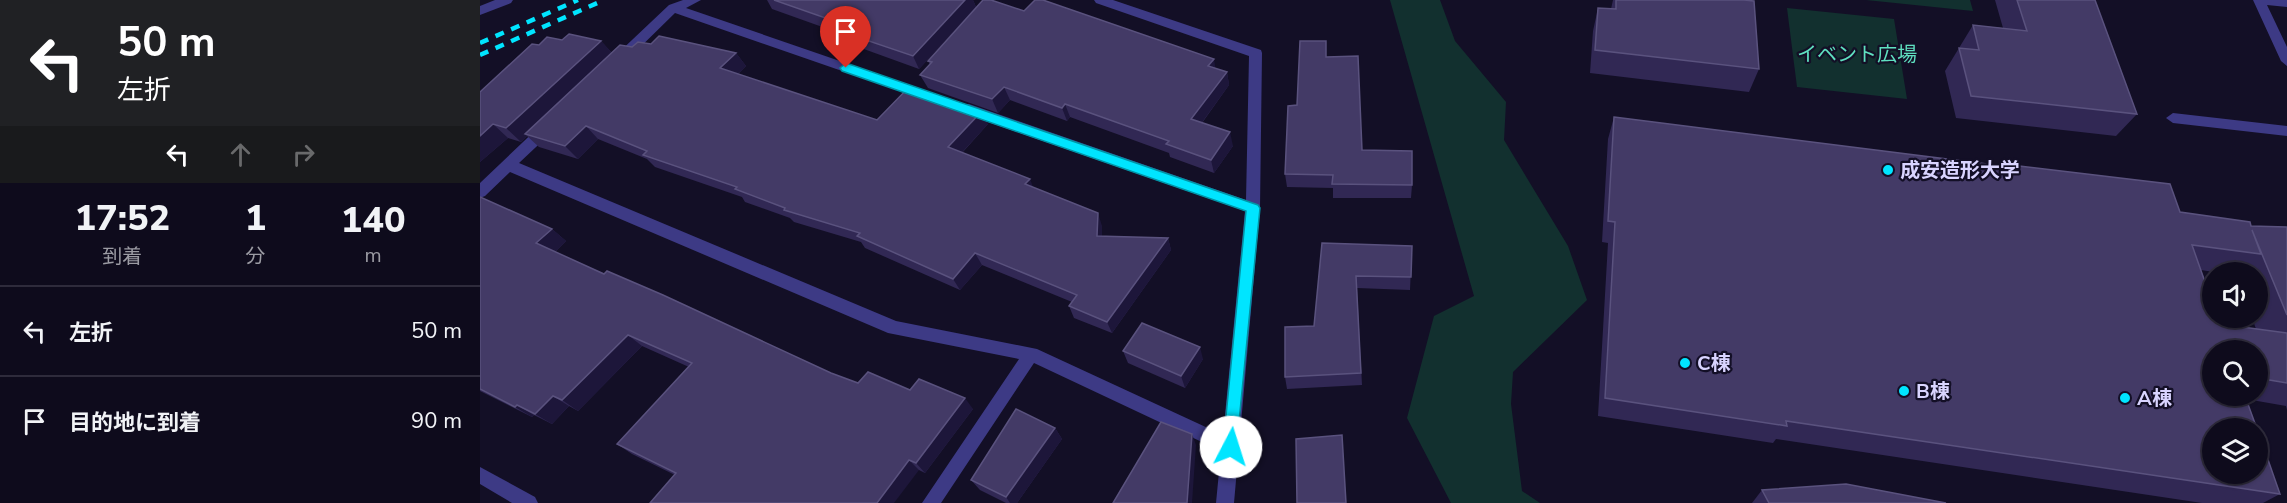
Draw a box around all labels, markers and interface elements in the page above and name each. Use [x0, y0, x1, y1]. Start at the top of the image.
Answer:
pin [820, 6, 871, 68]
text: 50 m [117, 14, 216, 71]
icon: arrive [829, 15, 862, 48]
icon: left [18, 24, 96, 102]
park label: イベント広場 [1797, 41, 1917, 68]
text: 左折 [117, 72, 171, 109]
icon: left [161, 138, 194, 171]
icon: ahead [224, 138, 257, 171]
icon: right [287, 138, 320, 171]
place label: 成安造形大学 [1900, 157, 2020, 184]
marker: 成安造形大学 [1881, 163, 1895, 177]
text: 17:52 [74, 194, 170, 243]
text: 1 [245, 194, 266, 243]
text: 140 [341, 196, 406, 245]
text: m [365, 242, 382, 269]
text: 到着 [102, 243, 142, 270]
text: 分 [245, 243, 265, 270]
map controls [2202, 262, 2268, 484]
button: sound [2202, 262, 2268, 328]
icon: left [18, 315, 51, 348]
text: 50 m [411, 316, 462, 346]
text: 左折 [69, 318, 113, 348]
button: search [2202, 340, 2268, 406]
place label: C棟 [1697, 350, 1731, 377]
marker: C棟 [1678, 356, 1692, 370]
place label: B棟 [1916, 378, 1950, 405]
marker: B棟 [1897, 384, 1911, 398]
place label: A棟 [2137, 385, 2172, 412]
marker: A棟 [2118, 391, 2132, 405]
icon: arrive [18, 405, 51, 438]
text: 90 m [411, 406, 462, 436]
text: 目的地に到着 [69, 408, 201, 438]
position arrow [1199, 415, 1263, 479]
button: layers [2202, 418, 2268, 484]

